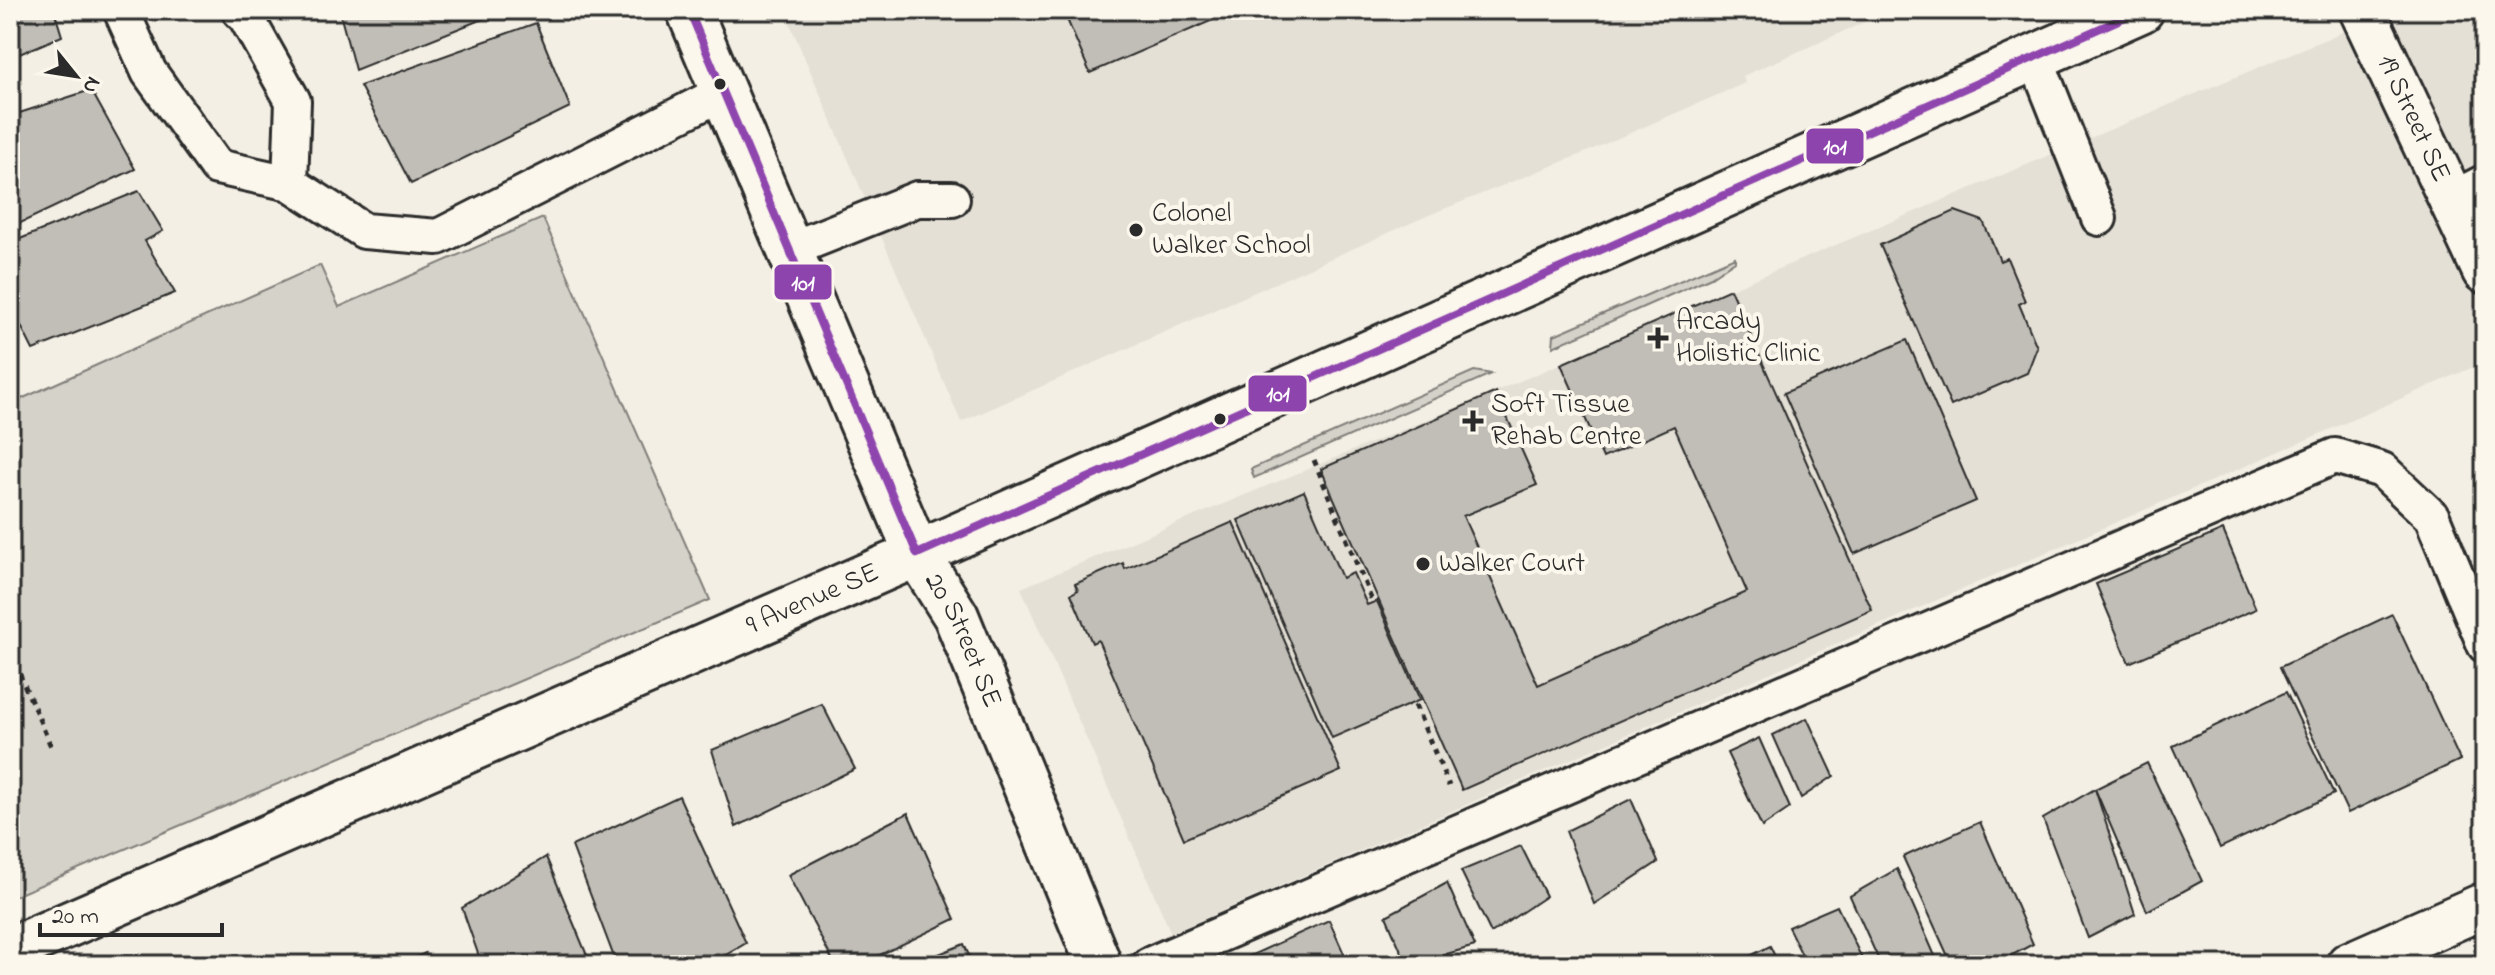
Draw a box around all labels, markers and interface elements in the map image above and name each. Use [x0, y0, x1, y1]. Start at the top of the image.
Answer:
north arrow [36, 36, 116, 116]
street label: 19 Street SE [2365, 48, 2461, 189]
text: N [73, 70, 108, 99]
unlabelled marker [712, 76, 728, 92]
line badge: 101 [1805, 127, 1865, 165]
text: 101 [1823, 133, 1847, 165]
place label: Colonel Walker School [1152, 194, 1311, 267]
marker: Colonel Walker School [1127, 221, 1145, 239]
line badge: 101 [773, 263, 833, 301]
text: 101 [791, 269, 815, 301]
place label: Arcady Holistic Clinic [1676, 302, 1821, 375]
marker: Arcady Holistic Clinic [1647, 327, 1669, 349]
line badge: 101 [1247, 374, 1308, 413]
text: 101 [1266, 380, 1290, 412]
place label: Soft Tissue Rehab Centre [1491, 385, 1642, 458]
marker: Soft Tissue Rehab Centre [1462, 410, 1484, 432]
unlabelled marker [1212, 411, 1228, 427]
place label: Walker Court [1439, 544, 1585, 585]
street label: 9 Avenue SE [740, 552, 886, 647]
marker: Walker Court [1414, 555, 1432, 573]
street label: 20 Street SE [913, 565, 1012, 714]
scale bar [40, 887, 222, 937]
text: 20 m [52, 900, 99, 935]

